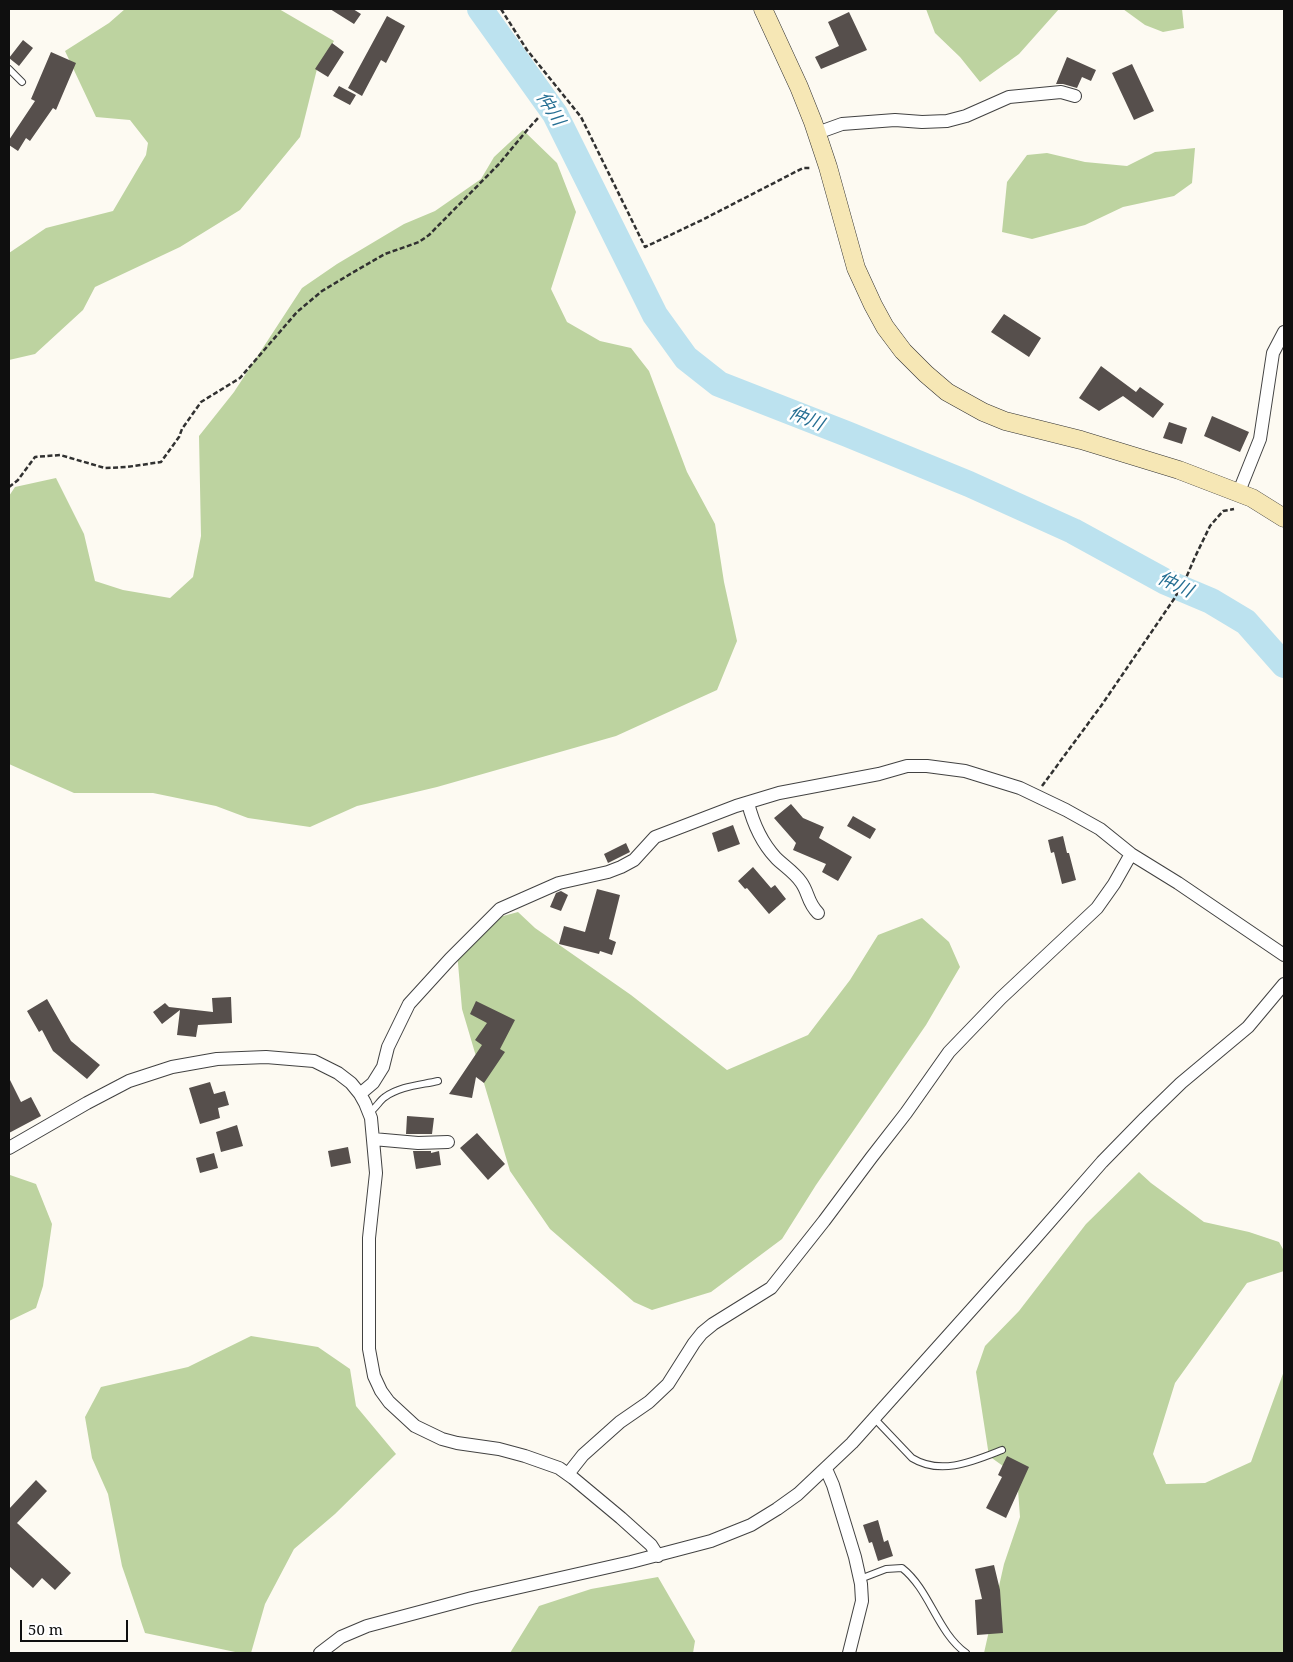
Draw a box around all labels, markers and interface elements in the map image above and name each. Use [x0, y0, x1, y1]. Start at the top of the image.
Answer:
water label: 仲川 [531, 88, 569, 130]
water label: 仲川 [785, 402, 827, 436]
water label: 仲川 [1154, 568, 1196, 602]
scale bar [22, 1610, 130, 1642]
text: 50 m [28, 1619, 63, 1639]

